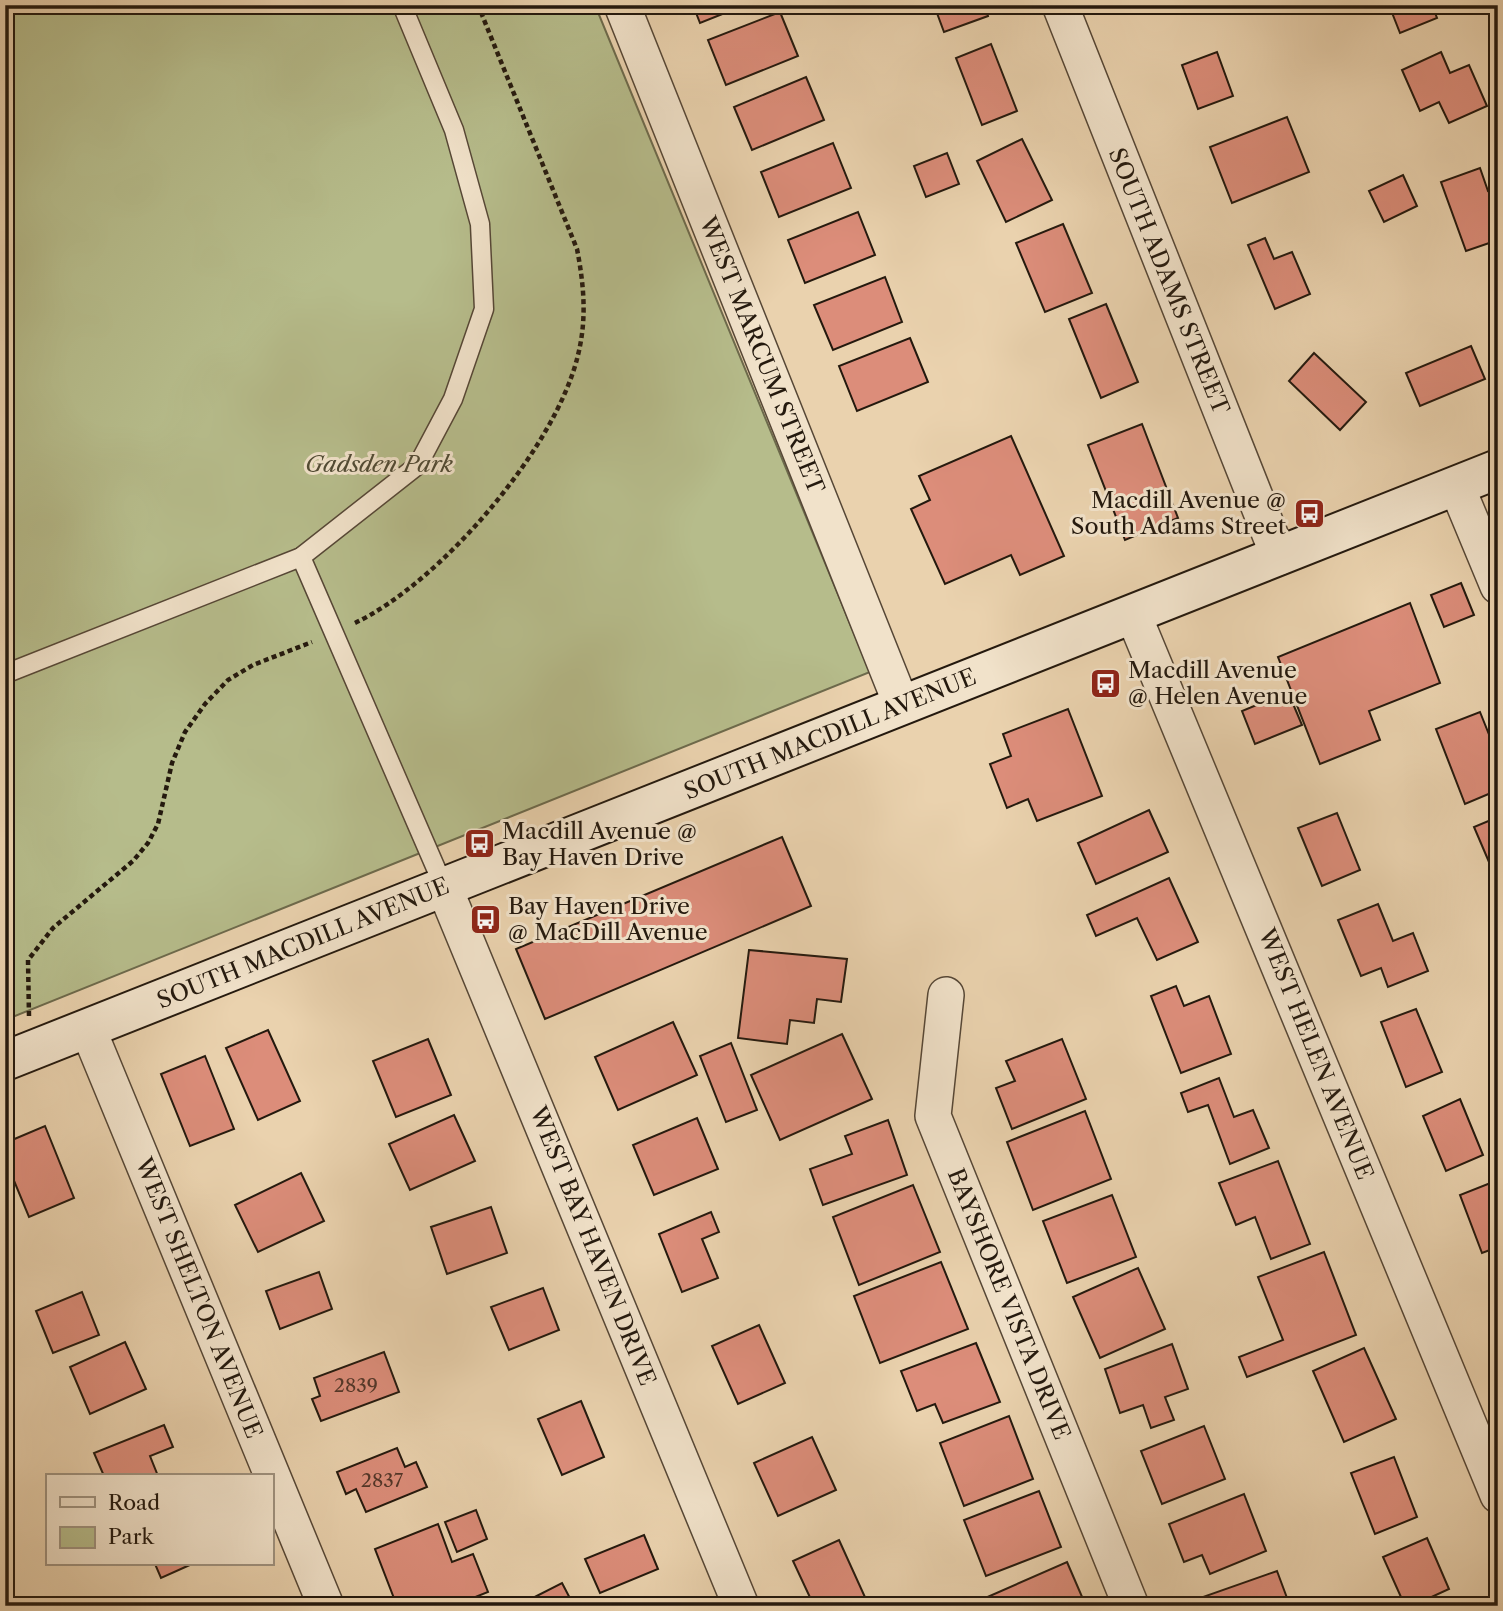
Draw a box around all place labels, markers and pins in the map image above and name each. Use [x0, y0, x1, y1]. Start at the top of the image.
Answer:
place label: Macdill Avenue @ South Adams Street [1071, 486, 1286, 540]
bus stop icon: Macdill Avenue @ South Adams Street [1292, 496, 1326, 530]
place label: Macdill Avenue @ Helen Avenue [1128, 656, 1307, 710]
bus stop icon: Macdill Avenue @ Helen Avenue [1088, 666, 1122, 700]
place label: Macdill Avenue @ Bay Haven Drive [502, 817, 697, 871]
bus stop icon: Macdill Avenue @ Bay Haven Drive [462, 827, 496, 861]
place label: Bay Haven Drive @ MacDill Avenue [508, 892, 708, 946]
bus stop icon: Bay Haven Drive @ MacDill Avenue [468, 902, 502, 936]

